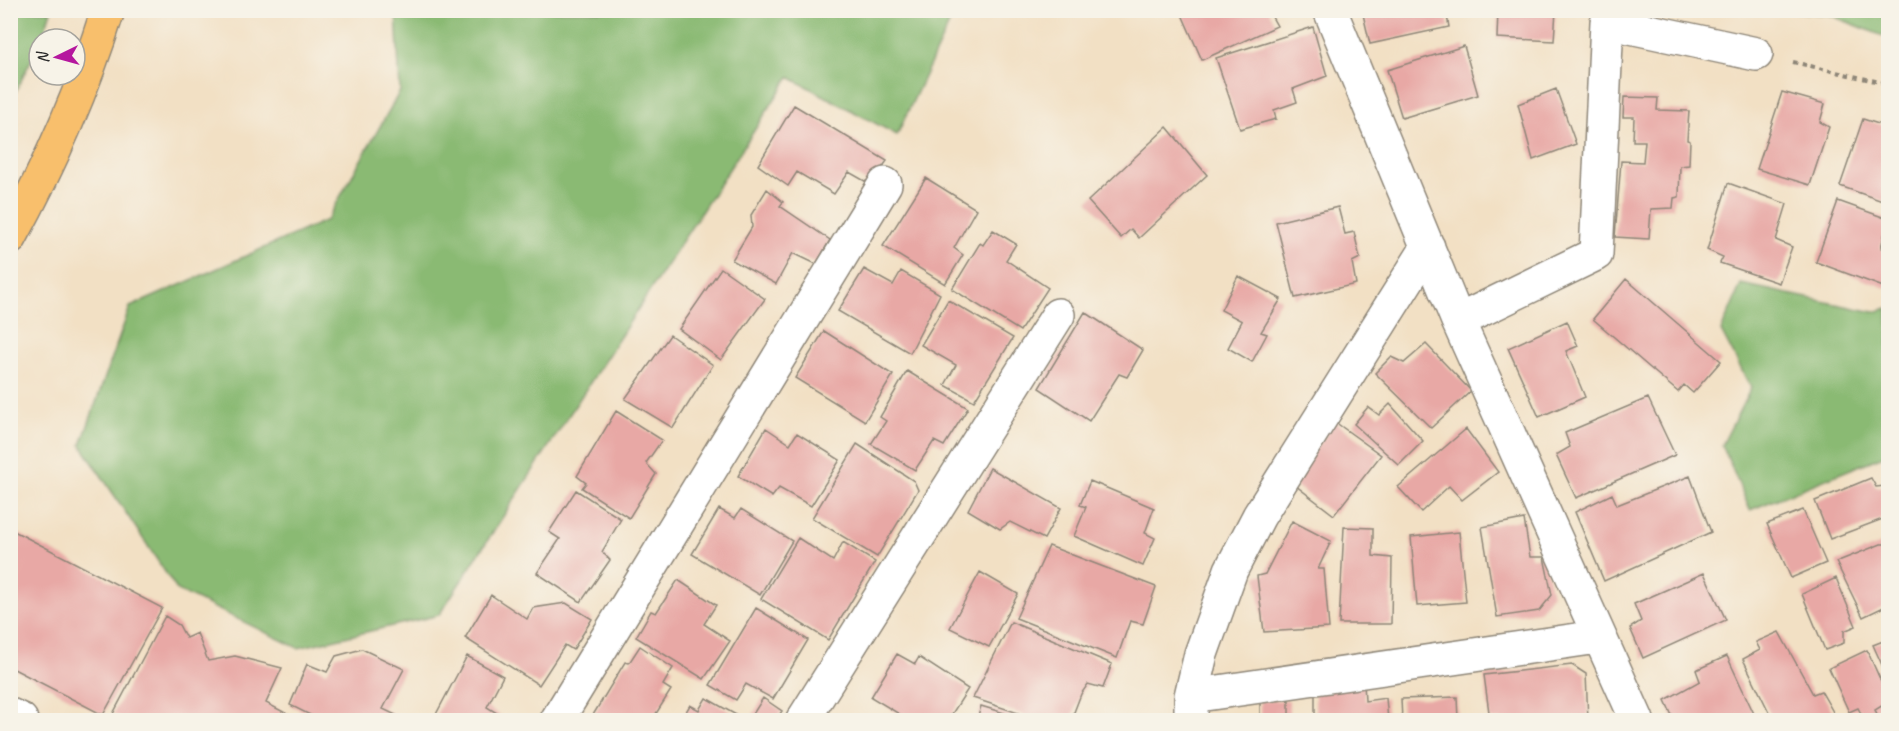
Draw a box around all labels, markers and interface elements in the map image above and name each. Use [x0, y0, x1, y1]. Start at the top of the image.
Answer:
north arrow [27, 27, 87, 87]
text: N [32, 49, 53, 64]

